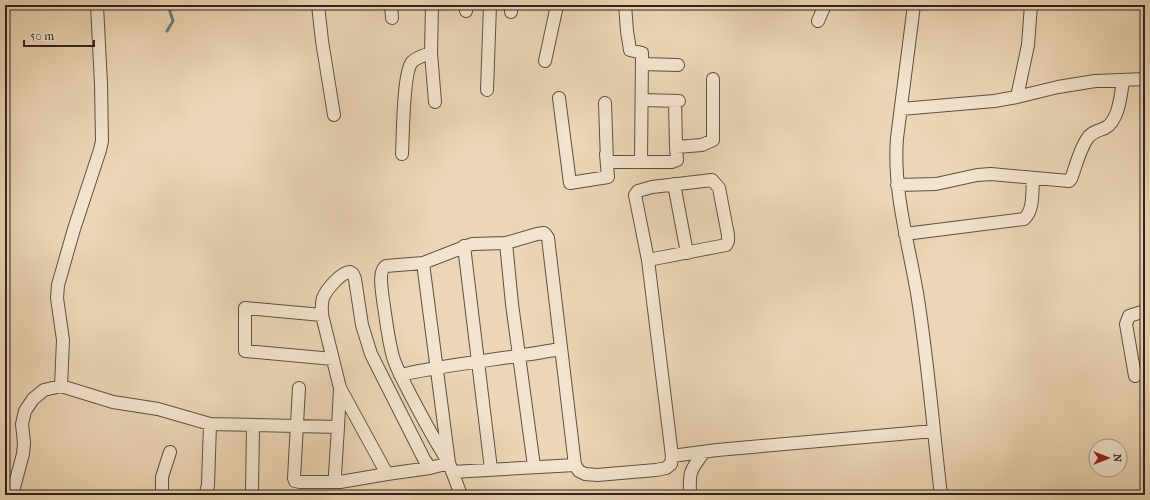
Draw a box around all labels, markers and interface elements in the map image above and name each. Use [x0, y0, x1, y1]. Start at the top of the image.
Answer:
scale bar [24, 22, 94, 48]
text: 50 m [30, 29, 54, 43]
north arrow [1088, 438, 1128, 478]
text: N [1111, 454, 1124, 463]

